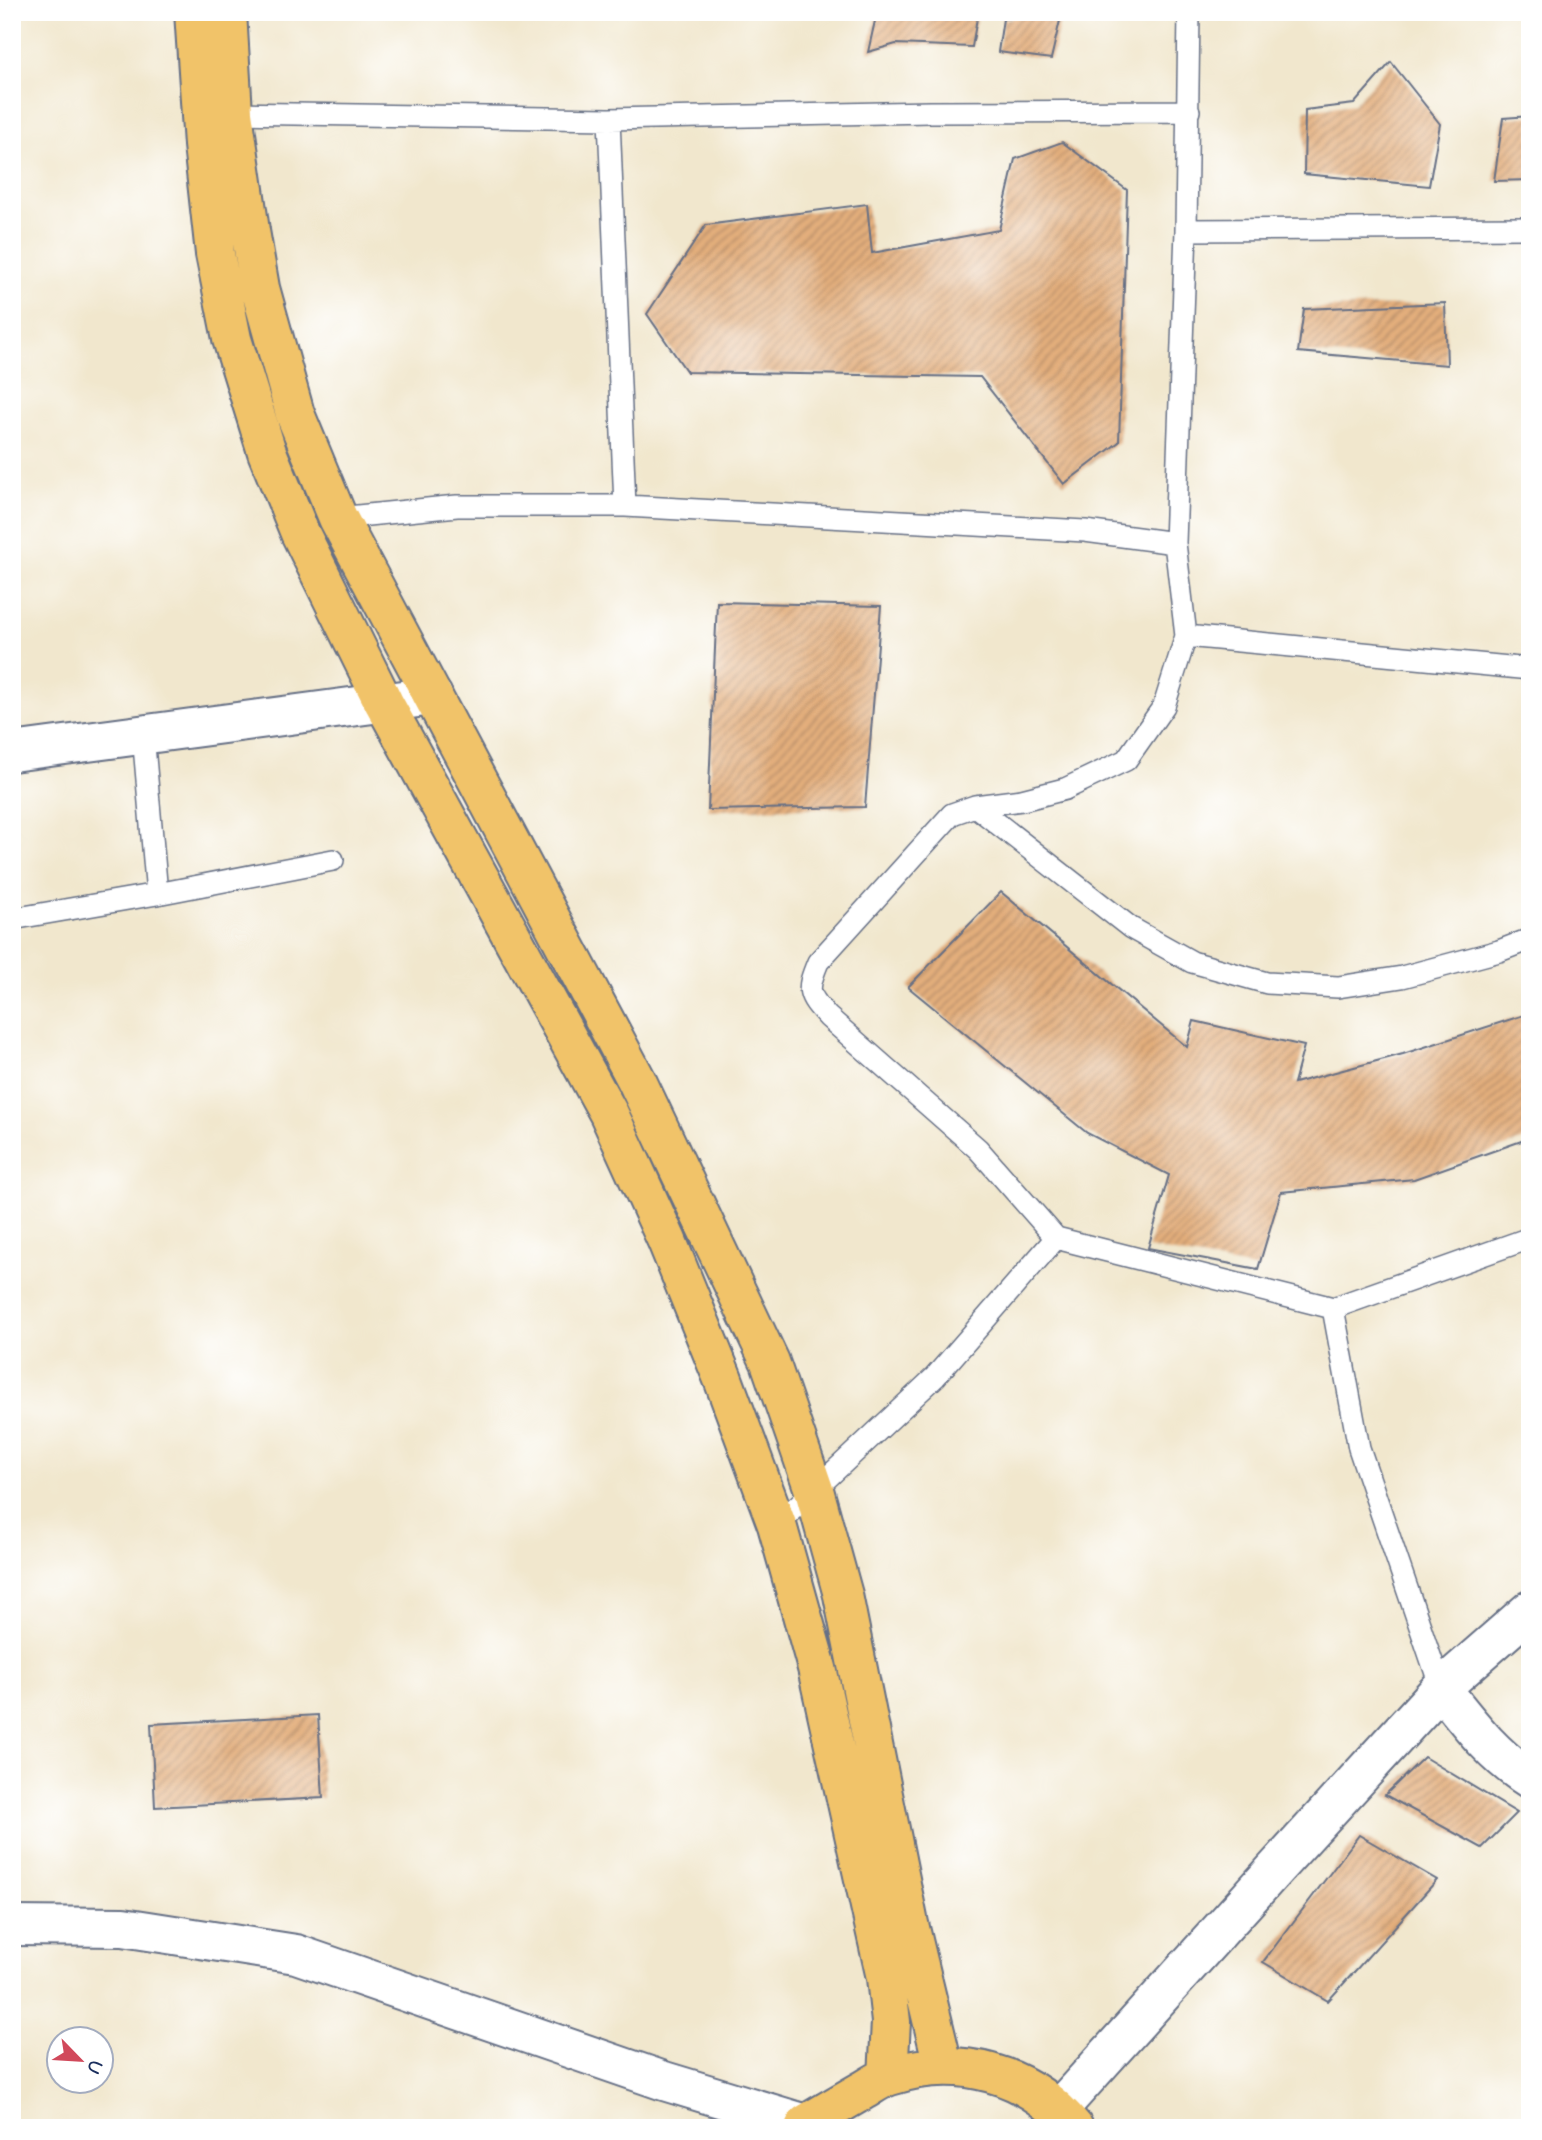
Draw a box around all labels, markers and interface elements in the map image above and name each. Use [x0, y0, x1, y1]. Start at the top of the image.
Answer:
north arrow [46, 2024, 116, 2094]
text: U [82, 2056, 107, 2077]

